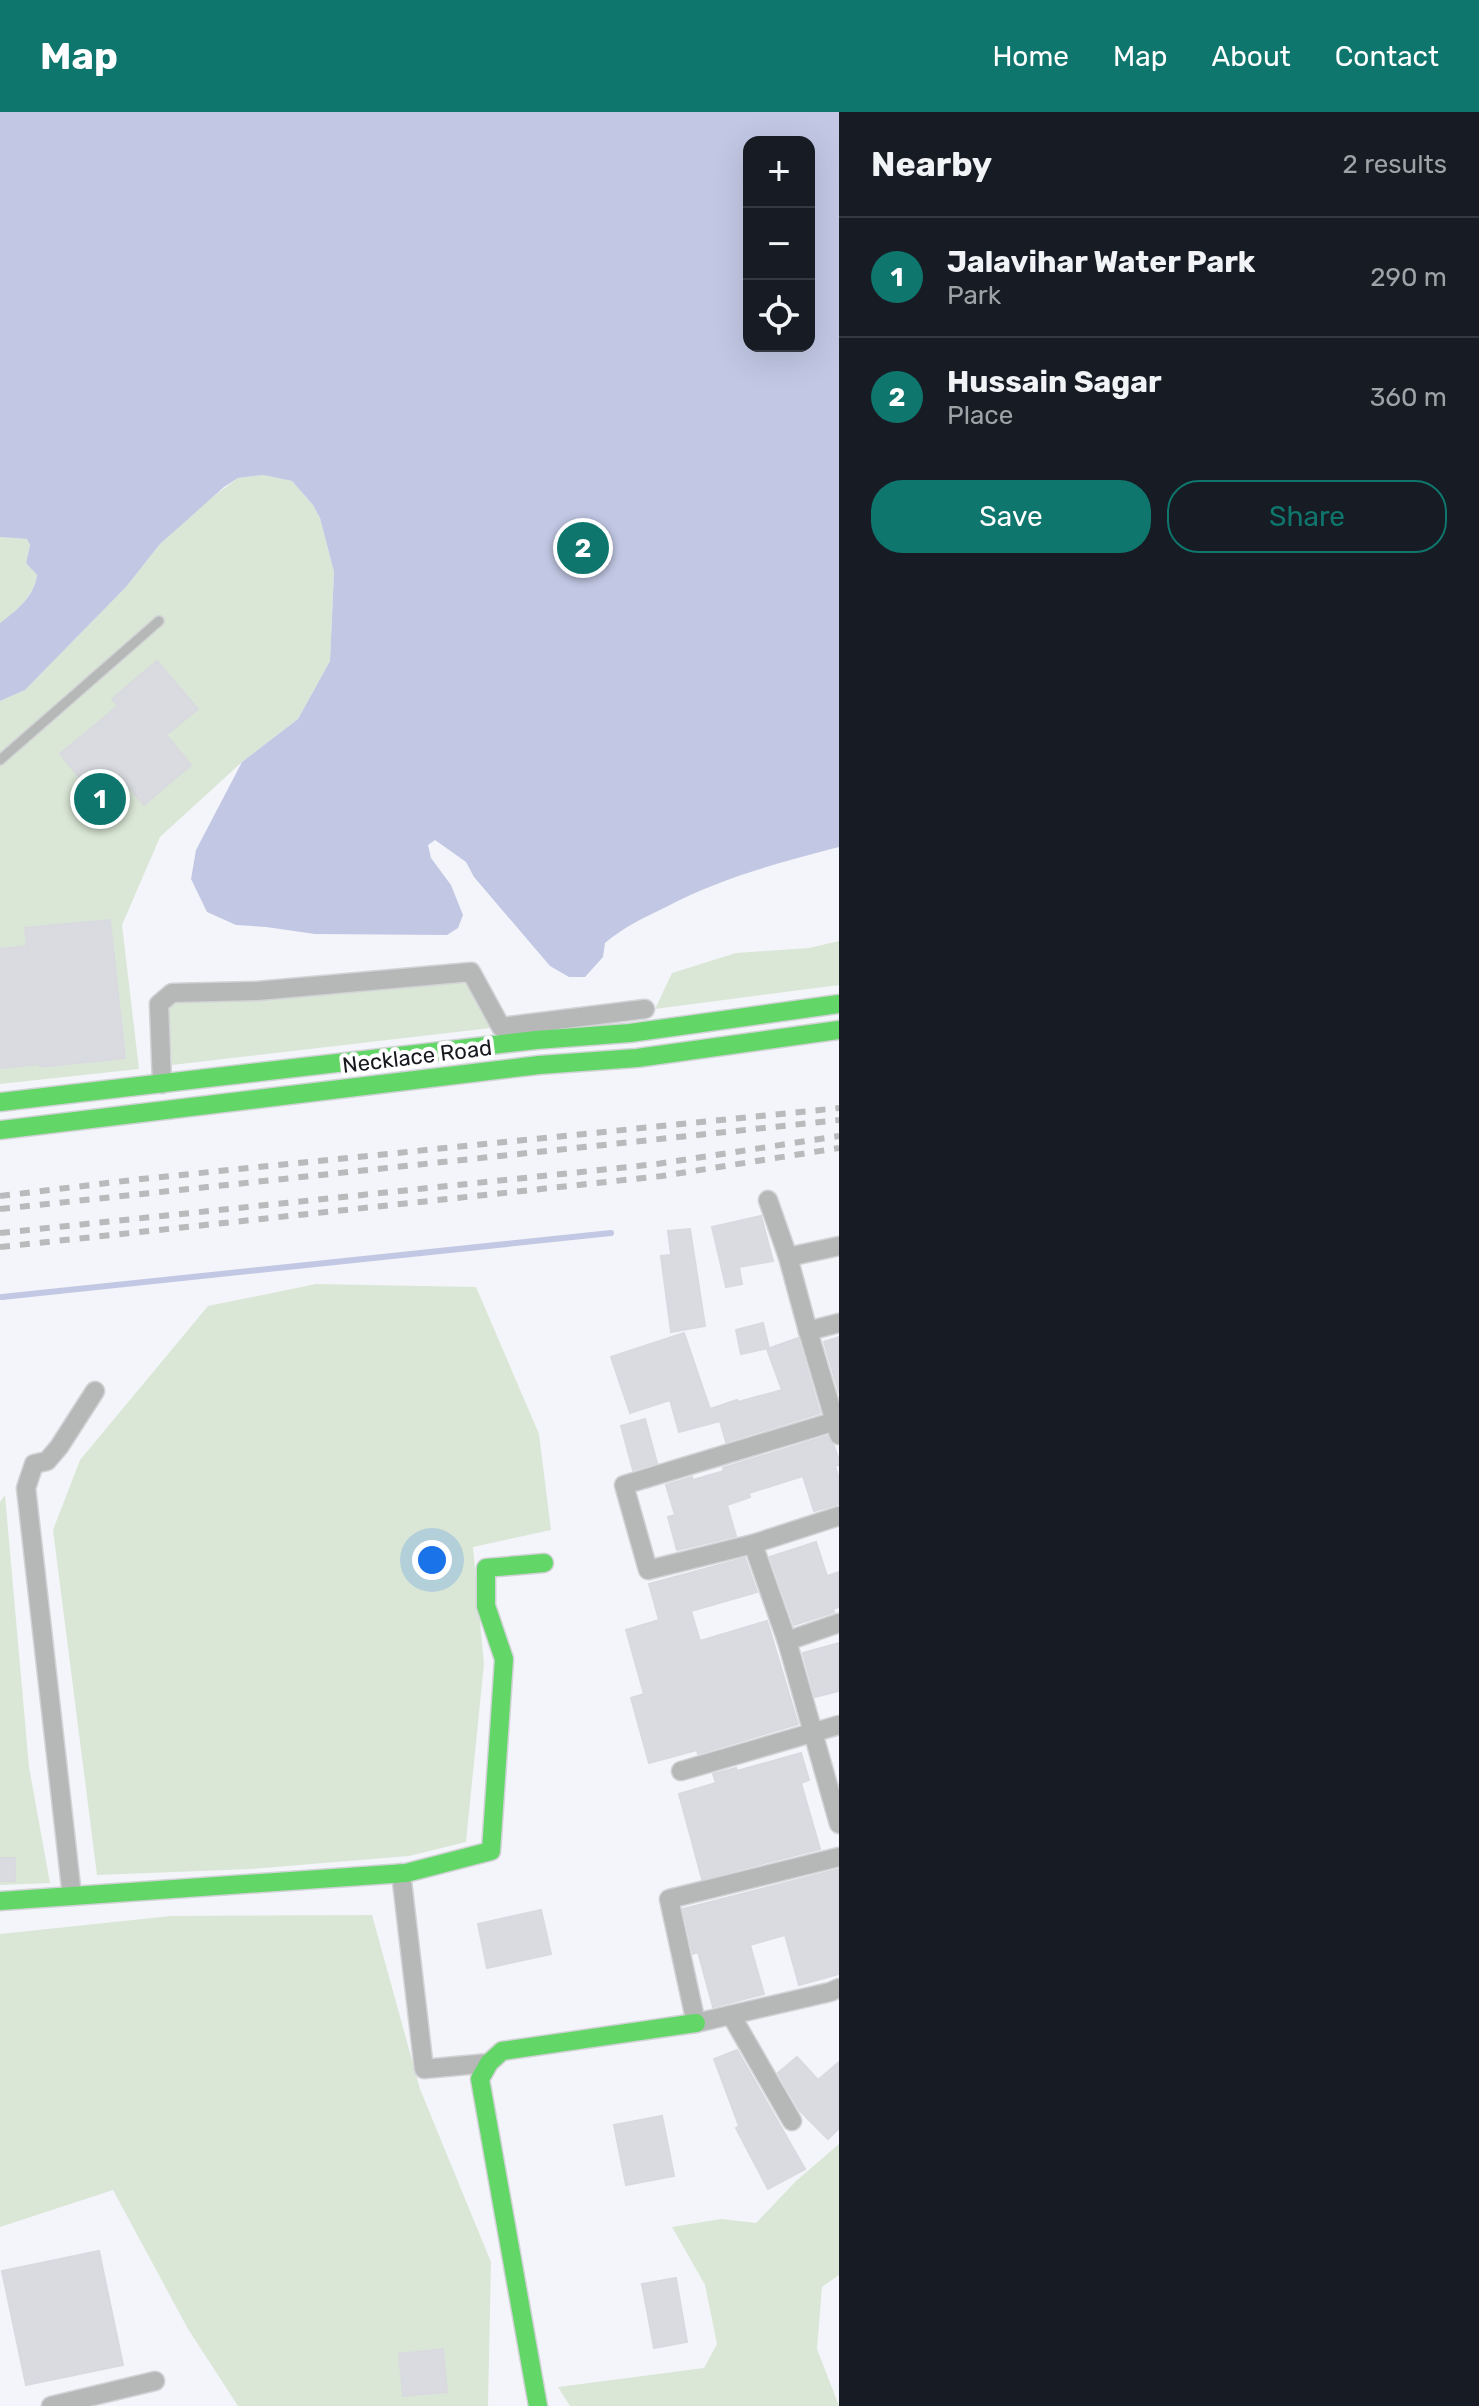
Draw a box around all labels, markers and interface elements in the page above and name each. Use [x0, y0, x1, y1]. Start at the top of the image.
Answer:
text: Map [40, 33, 118, 79]
text: Home [992, 40, 1069, 73]
text: Map [1113, 40, 1167, 73]
text: About [1211, 40, 1291, 73]
text: Contact [1335, 40, 1439, 73]
map controls [743, 136, 815, 352]
button: + [743, 136, 815, 208]
text: Nearby [871, 144, 992, 185]
text: 2 results [1343, 149, 1447, 180]
button: − [743, 208, 815, 280]
text: Jalavihar Water Park [947, 244, 1255, 280]
text: 1 [891, 262, 903, 293]
text: 290 m [1370, 262, 1447, 293]
button: locate [743, 280, 815, 352]
text: Park [947, 280, 1001, 311]
text: Hussain Sagar [947, 364, 1162, 400]
text: 2 [889, 382, 905, 413]
text: 360 m [1370, 382, 1447, 413]
text: Place [947, 400, 1013, 431]
button: Save [871, 480, 1151, 553]
button: Share [1167, 480, 1447, 553]
pin: 2 [557, 518, 609, 578]
pin: 1 [74, 769, 126, 829]
street label: Necklace Road [341, 1034, 493, 1079]
your location [412, 1540, 452, 1580]

